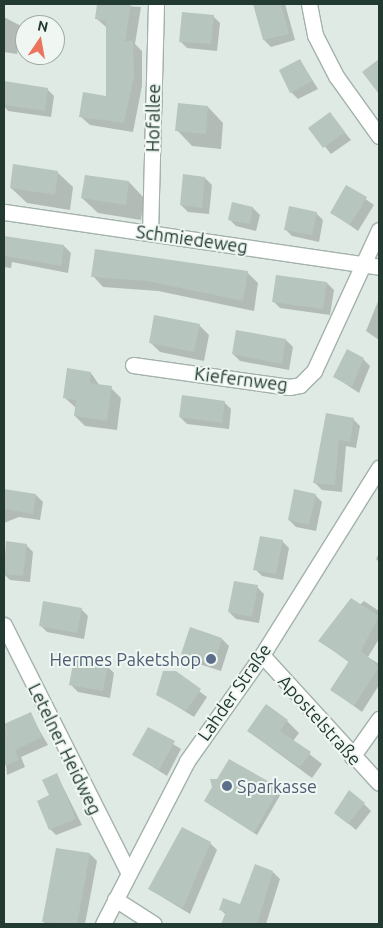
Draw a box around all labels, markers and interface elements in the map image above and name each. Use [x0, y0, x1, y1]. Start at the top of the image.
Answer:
north arrow [15, 15, 65, 65]
text: N [36, 17, 50, 35]
street label: Hofallee [142, 84, 164, 152]
street label: Schmiedeweg [135, 220, 249, 258]
street label: Kiefernweg [193, 363, 289, 395]
street label: Lahder Straße [193, 639, 275, 745]
place label: Hermes Paketshop [49, 648, 201, 670]
marker: Hermes Paketshop [205, 653, 217, 665]
street label: Apostelstraße [274, 670, 366, 770]
street label: Letelner Heidweg [24, 680, 106, 818]
place label: Sparkasse [237, 775, 317, 797]
marker: Sparkasse [221, 780, 233, 792]

